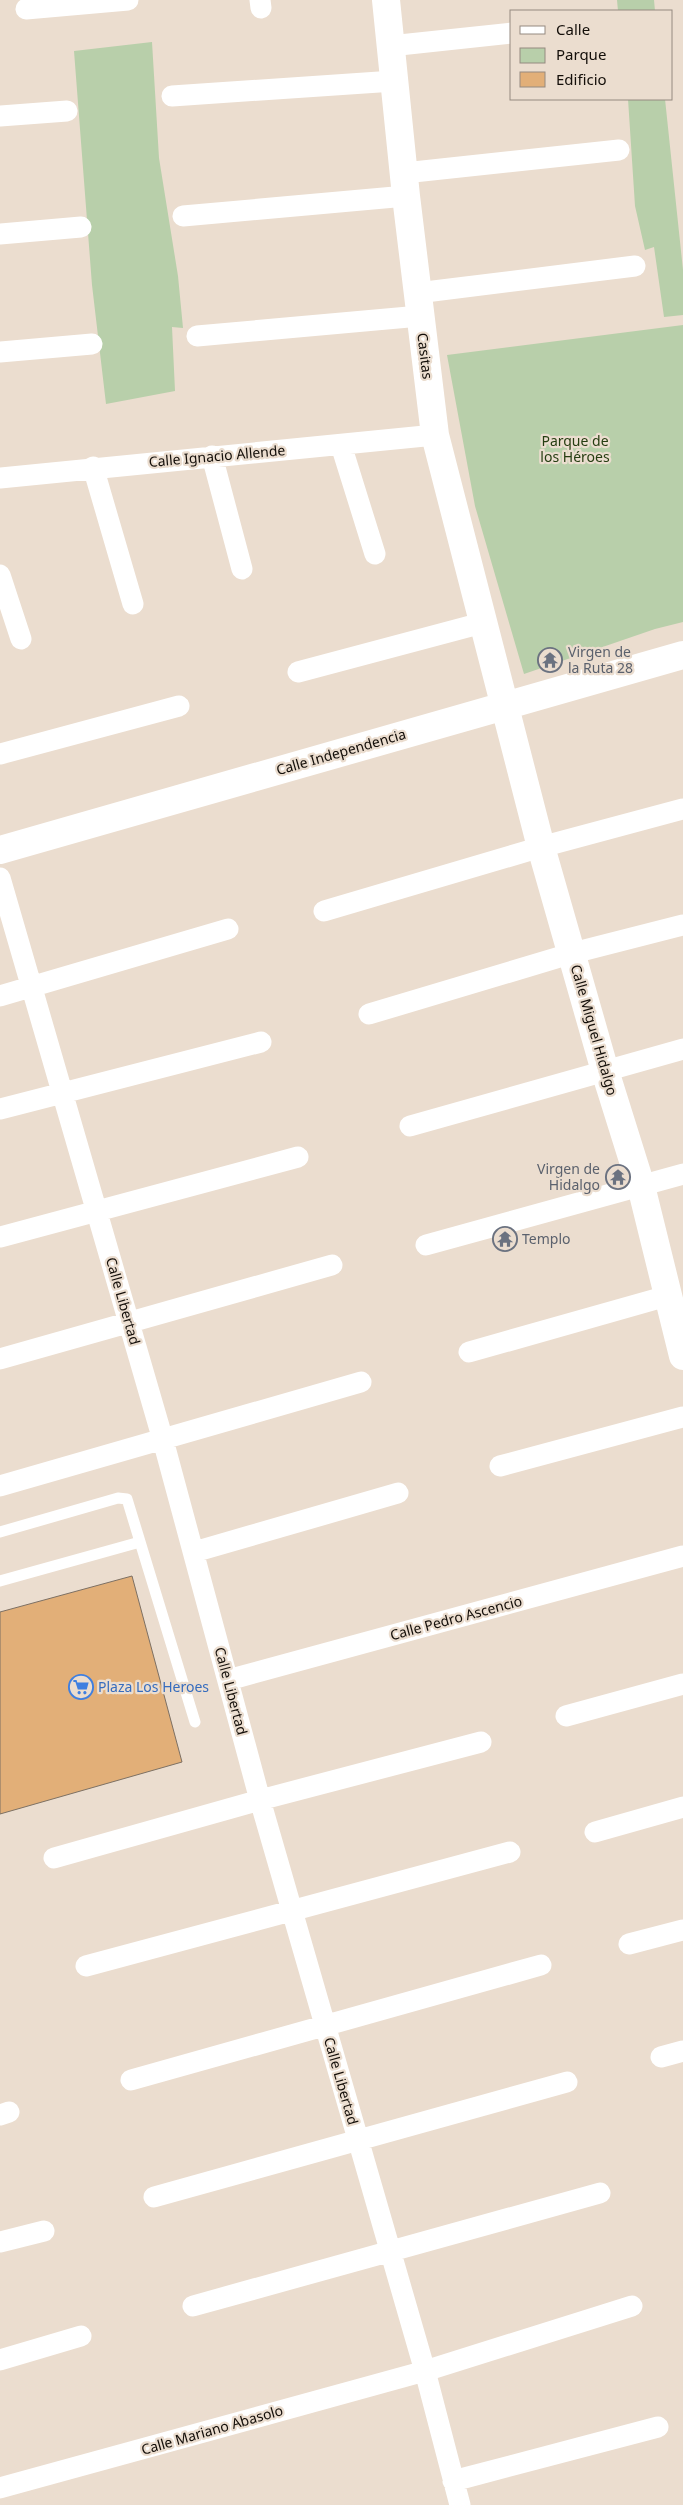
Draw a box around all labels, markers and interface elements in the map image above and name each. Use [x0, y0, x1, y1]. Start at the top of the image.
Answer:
legend [510, 10, 673, 100]
text: Calle [556, 19, 590, 39]
text: Parque [556, 44, 606, 64]
text: Edificio [556, 69, 607, 89]
street label: Casitas [413, 332, 438, 381]
park label: Parque de los Héroes [540, 431, 610, 466]
street label: Calle Ignacio Allende [148, 440, 286, 471]
place label: Virgen de la Ruta 28 [568, 642, 633, 677]
temple icon: Virgen de la Ruta 28 [537, 647, 563, 673]
street label: Calle Independencia [274, 724, 408, 779]
street label: Calle Miguel Hidalgo [567, 962, 622, 1098]
place label: Virgen de Hidalgo [537, 1159, 600, 1194]
temple icon: Virgen de Hidalgo [605, 1164, 631, 1190]
temple icon: Templo [492, 1226, 518, 1252]
place label: Templo [522, 1229, 570, 1248]
street label: Calle Libertad [102, 1255, 145, 1347]
street label: Calle Pedro Ascencio [388, 1591, 524, 1644]
street label: Calle Libertad [211, 1645, 252, 1737]
supermarket icon: Plaza Los Heroes [68, 1674, 94, 1700]
place label: Plaza Los Heroes [98, 1677, 209, 1696]
street label: Calle Libertad [320, 2035, 363, 2127]
street label: Calle Mariano Abasolo [139, 2400, 285, 2459]

